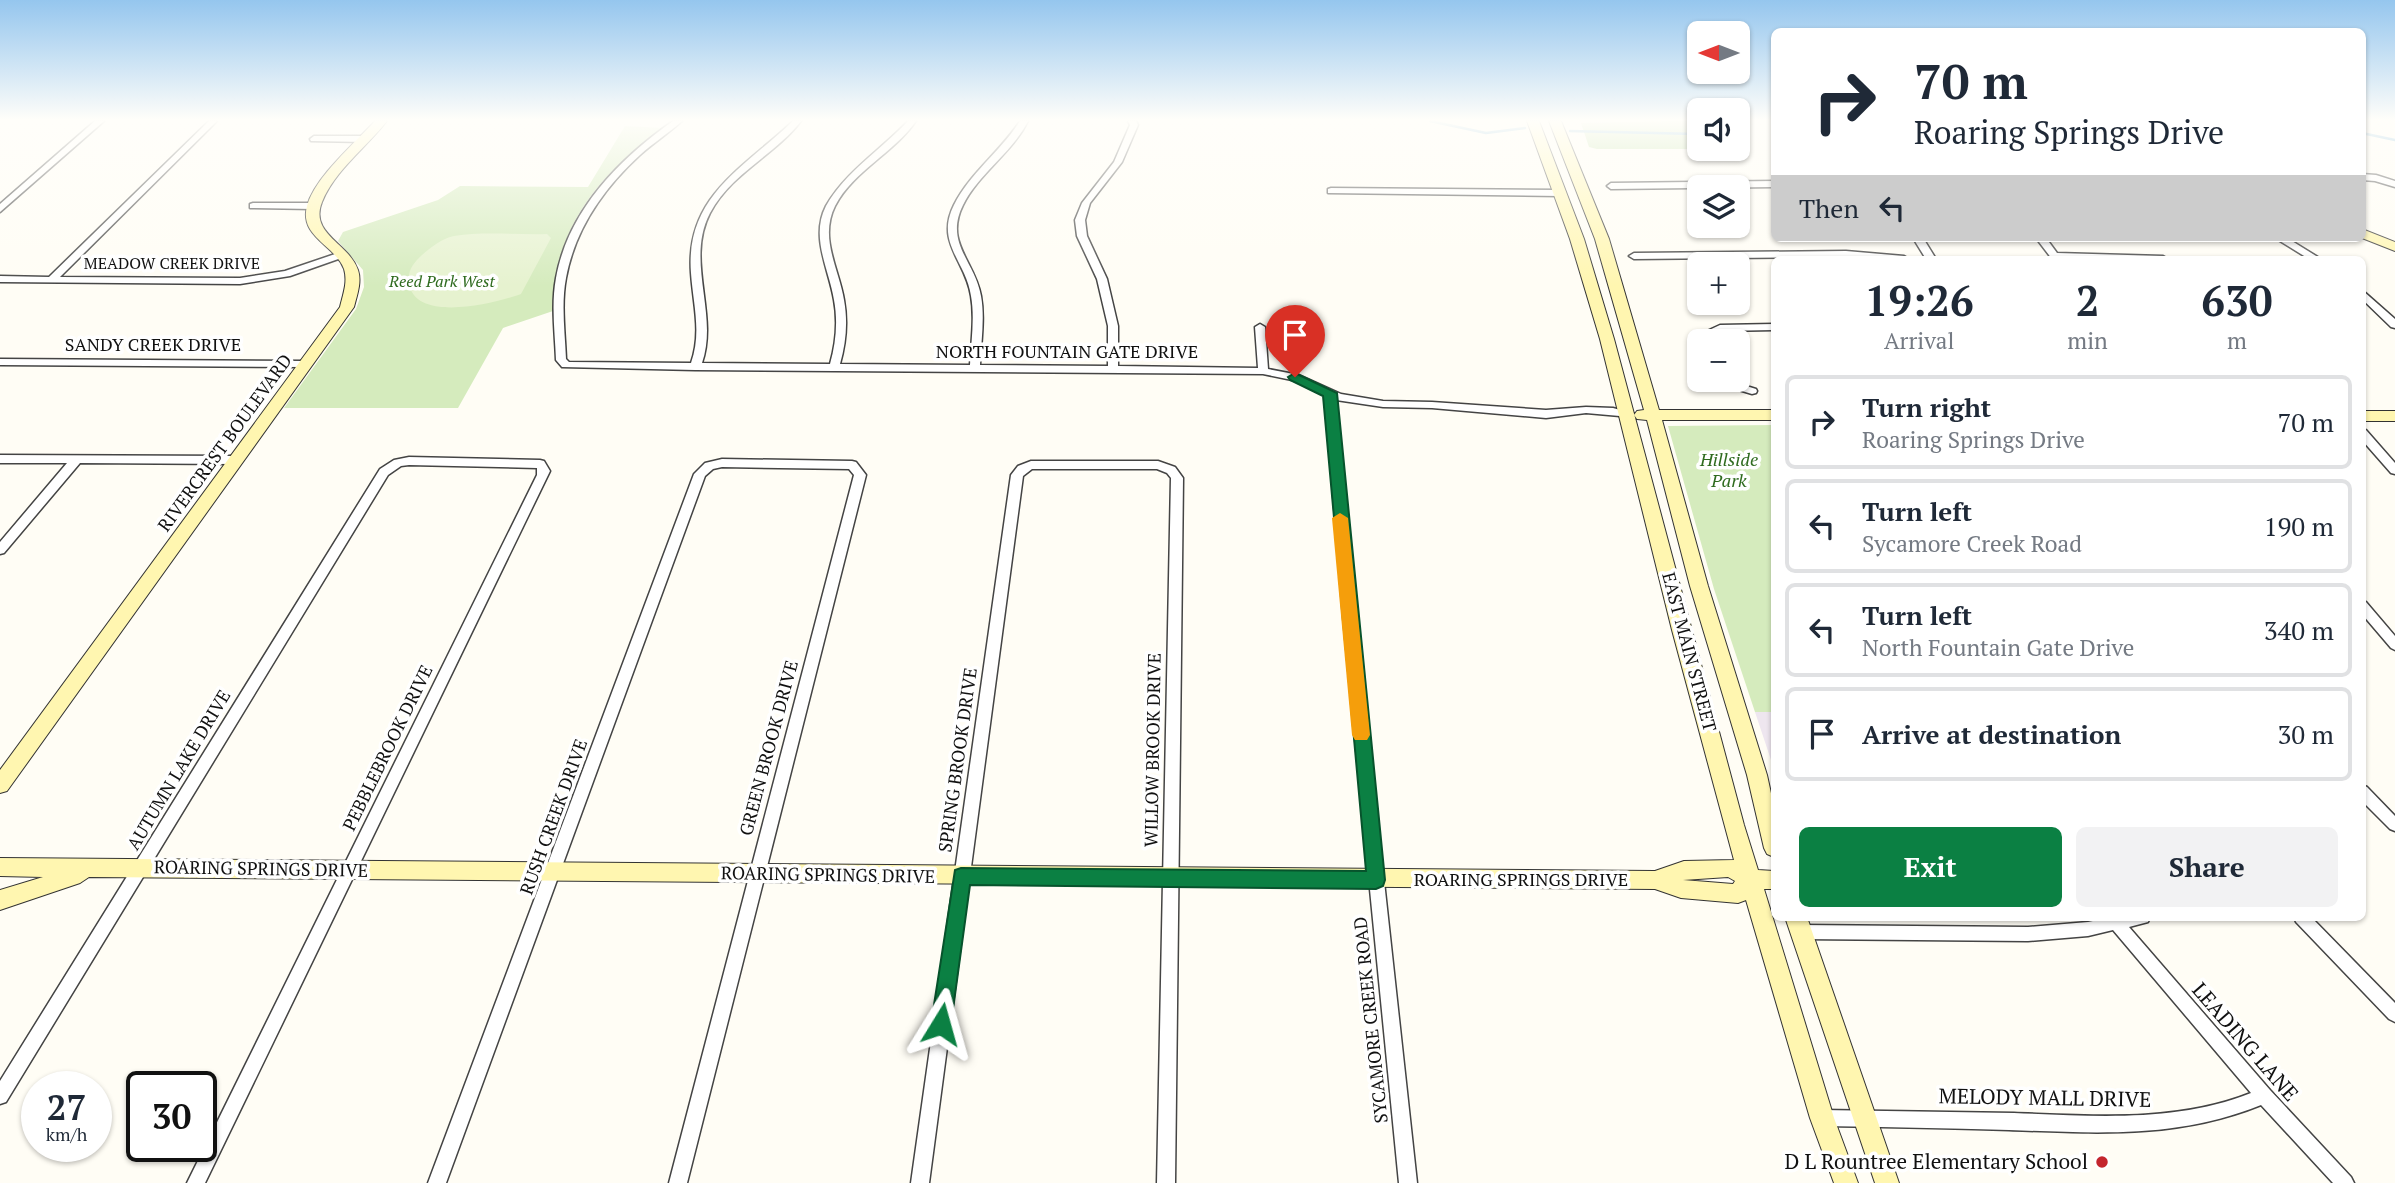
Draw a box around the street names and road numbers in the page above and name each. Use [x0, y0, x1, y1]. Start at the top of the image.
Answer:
street label: MEADOW CREEK DRIVE [84, 252, 260, 274]
street label: SANDY CREEK DRIVE [65, 332, 241, 356]
street label: NORTH FOUNTAIN GATE DRIVE [936, 339, 1198, 363]
street label: RIVERCREST BOULEVARD [152, 349, 297, 536]
street label: EAST MAIN STREET [1657, 569, 1723, 734]
street label: WILLOW BROOK DRIVE [1138, 653, 1166, 847]
street label: GREEN BROOK DRIVE [733, 658, 803, 838]
street label: PEBBLEBROOK DRIVE [336, 661, 438, 834]
street label: SPRING BROOK DRIVE [932, 666, 982, 854]
street label: AUTUMN LAKE DRIVE [121, 685, 235, 854]
street label: RUSH CREEK DRIVE [514, 735, 592, 898]
street label: ROARING SPRINGS DRIVE [154, 854, 368, 882]
street label: ROARING SPRINGS DRIVE [721, 860, 935, 888]
street label: ROARING SPRINGS DRIVE [1414, 867, 1628, 891]
street label: SYCAMORE CREEK ROAD [1347, 916, 1393, 1125]
street label: LEADING LANE [2186, 976, 2305, 1107]
street label: MELODY MALL DRIVE [1939, 1081, 2152, 1113]

